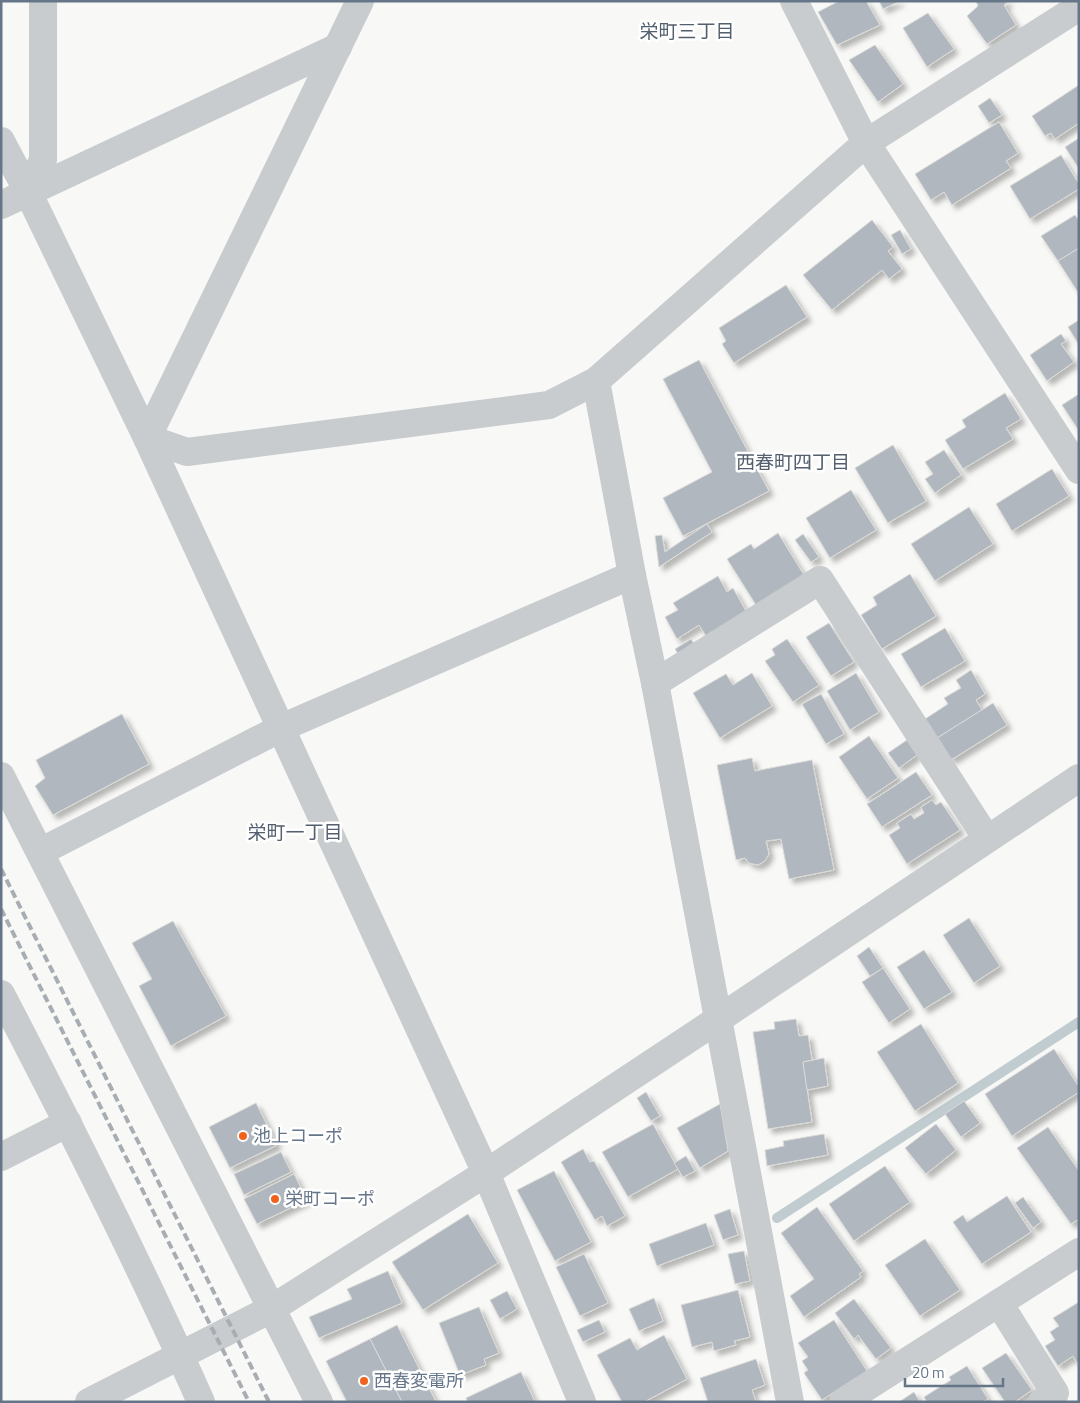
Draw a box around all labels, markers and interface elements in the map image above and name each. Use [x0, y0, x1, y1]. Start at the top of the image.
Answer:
district label: 栄町三丁目 [639, 16, 735, 45]
district label: 西春町四丁目 [736, 447, 850, 476]
district label: 栄町一丁目 [247, 817, 343, 846]
place label: 池上コーポ [253, 1122, 343, 1149]
marker: 池上コーポ [237, 1130, 249, 1142]
place label: 栄町コーポ [285, 1185, 375, 1212]
marker: 栄町コーポ [269, 1193, 281, 1205]
scale bar [905, 1356, 1002, 1388]
text: 20 m [912, 1361, 945, 1384]
place label: 西春変電所 [374, 1367, 464, 1394]
marker: 西春変電所 [358, 1375, 370, 1387]

